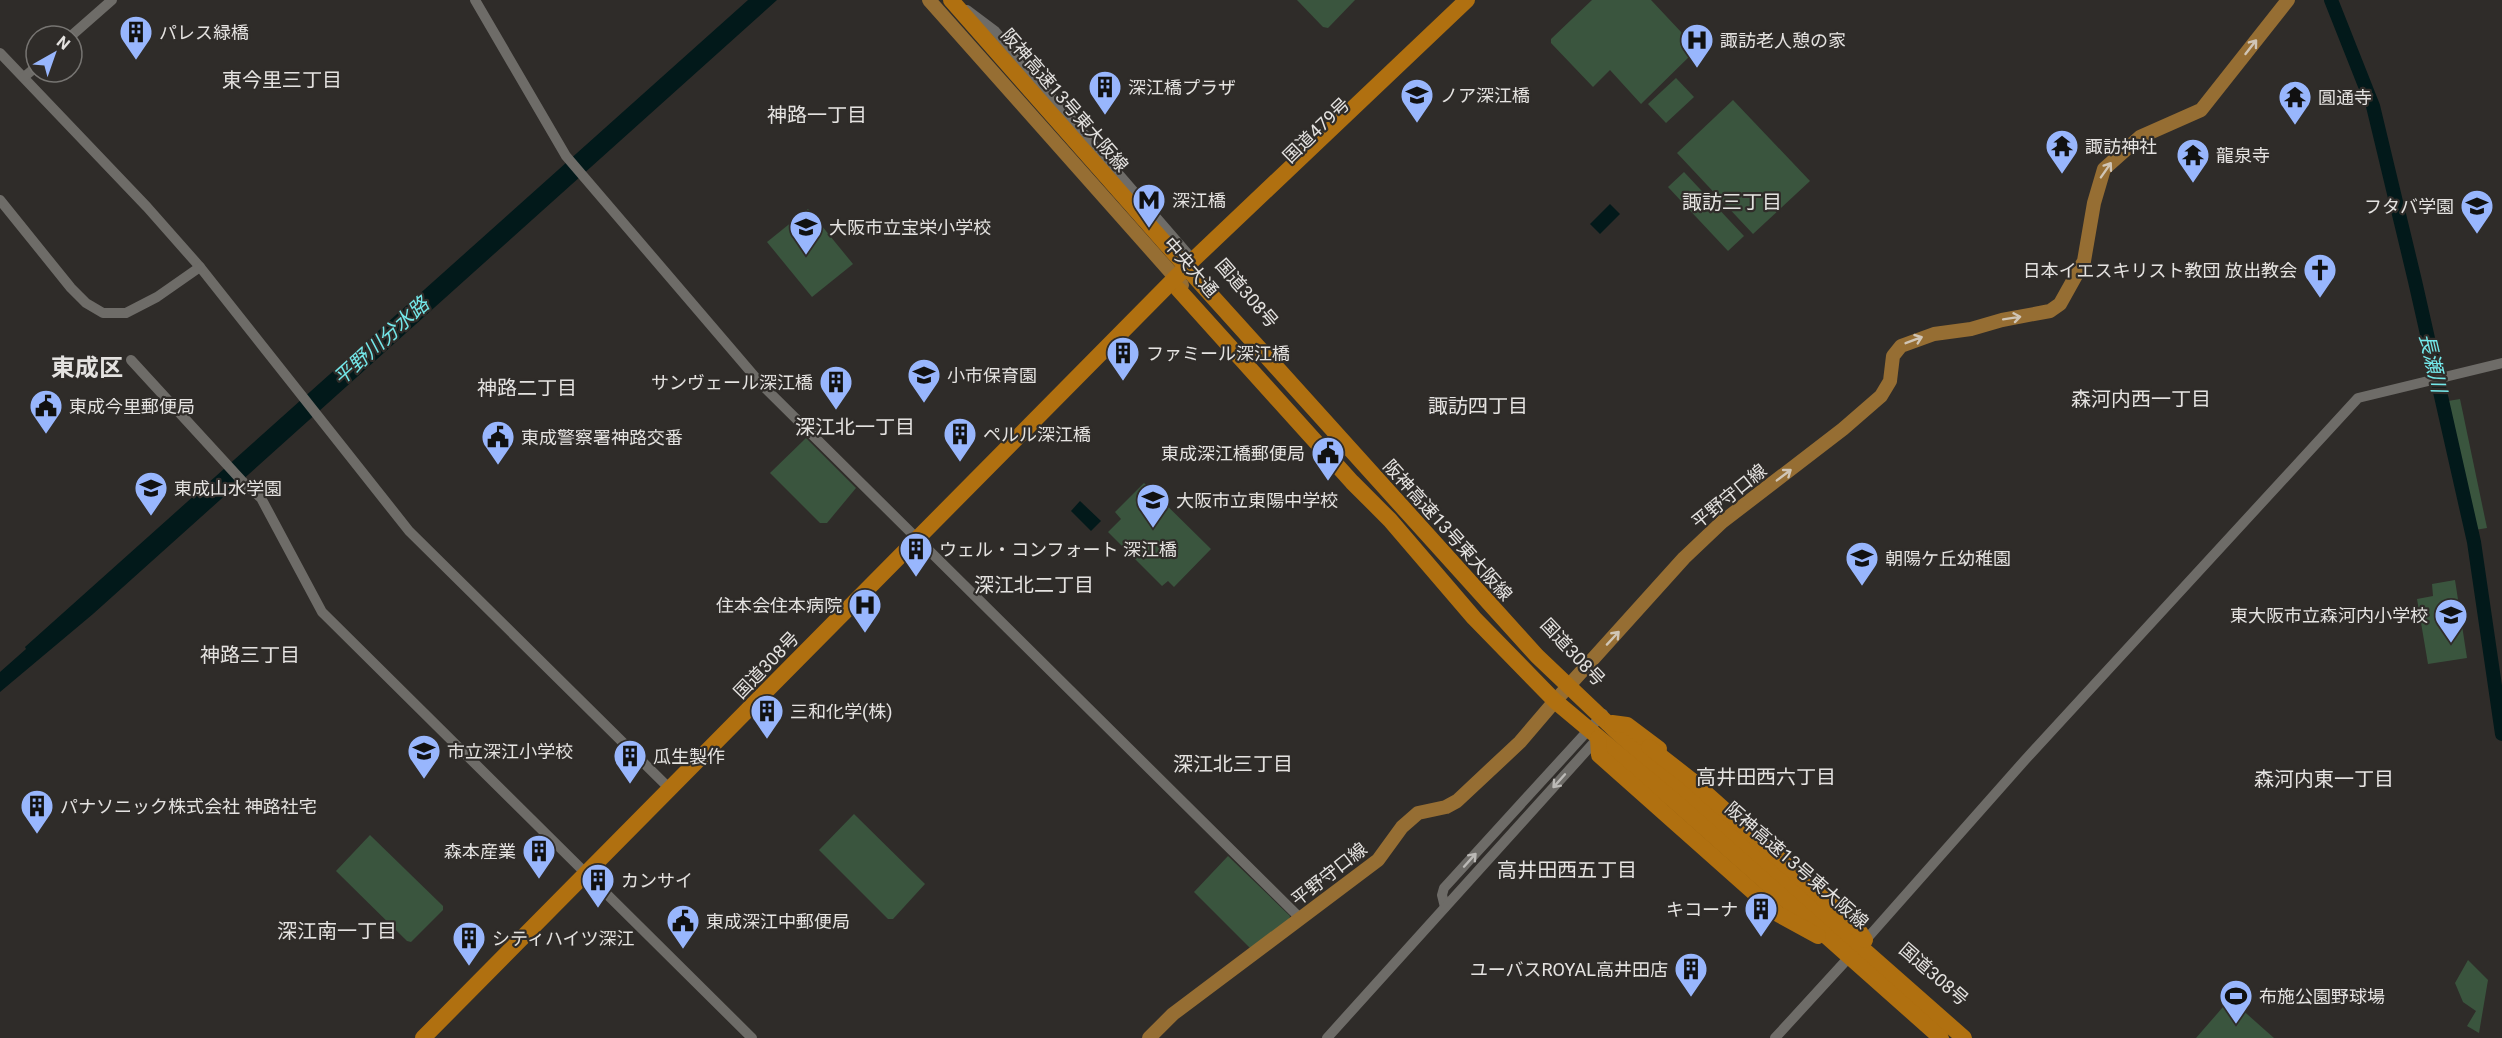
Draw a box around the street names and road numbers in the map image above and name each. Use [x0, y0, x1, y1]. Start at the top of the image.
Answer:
street label: 阪神高速13号東大阪線 [997, 24, 1133, 176]
street label: 国道479号 [1278, 93, 1354, 167]
street label: 中央大通 [1159, 233, 1223, 301]
street label: 国道308号 [1211, 254, 1283, 332]
street label: 阪神高速13号東大阪線 [1379, 455, 1517, 605]
street label: 平野守口線 [1687, 460, 1771, 532]
street label: 国道308号 [1537, 614, 1609, 690]
street label: 国道308号 [729, 627, 803, 703]
street label: 阪神高速13号東大阪線 [1721, 797, 1873, 933]
street label: 平野守口線 [1287, 838, 1371, 910]
street label: 国道308号 [1895, 938, 1973, 1010]

